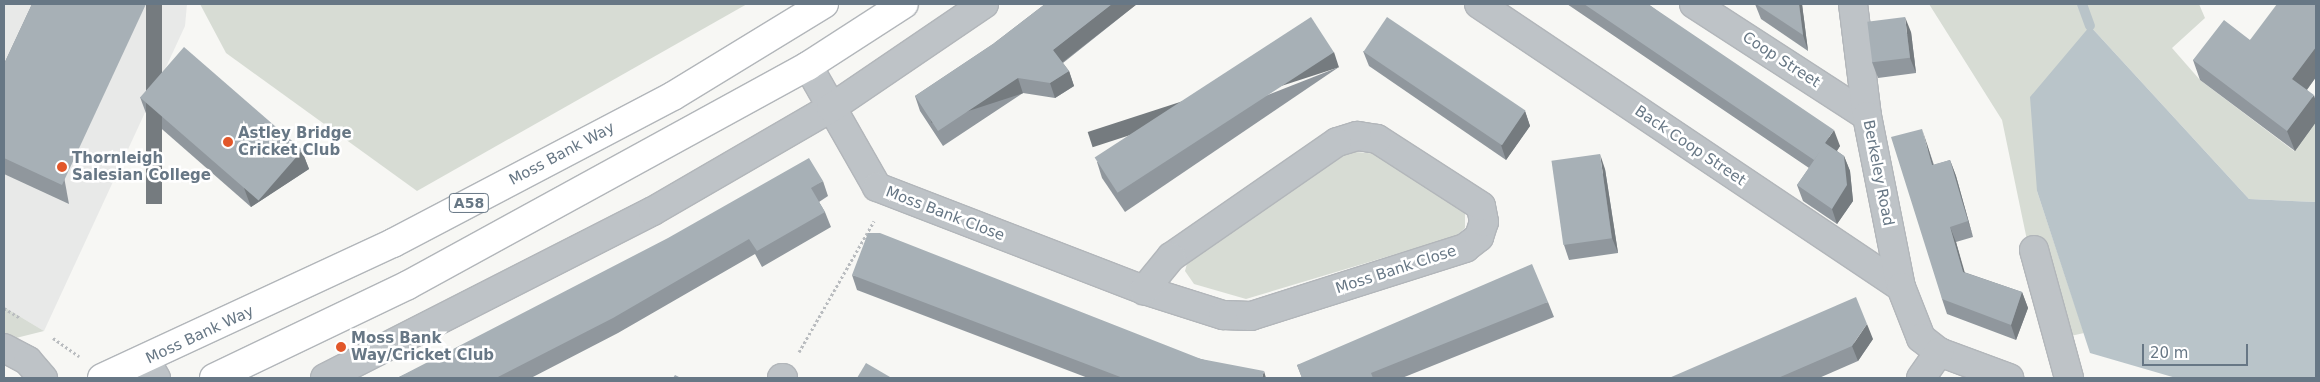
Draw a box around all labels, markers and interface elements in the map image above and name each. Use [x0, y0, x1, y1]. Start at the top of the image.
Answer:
street label: Coop Street [1739, 28, 1823, 92]
street label: Back Coop Street [1631, 102, 1749, 190]
street label: Berkeley Road [1859, 118, 1897, 228]
street label: Moss Bank Way [506, 119, 618, 189]
place label: Astley Bridge Cricket Club [238, 124, 352, 159]
marker: Astley Bridge Cricket Club [222, 136, 234, 148]
place label: Thornleigh Salesian College [72, 149, 211, 184]
marker: Thornleigh Salesian College [56, 161, 68, 173]
street label: Moss Bank Close [883, 183, 1007, 245]
road number: A58 [448, 192, 490, 214]
street label: Moss Bank Close [1333, 242, 1459, 298]
street label: Moss Bank Way [143, 302, 257, 368]
place label: Moss Bank Way/Cricket Club [351, 329, 494, 364]
scale bar [2145, 334, 2251, 366]
marker: Moss Bank Way/Cricket Club [335, 341, 347, 353]
text: 20 m [2150, 344, 2188, 362]

